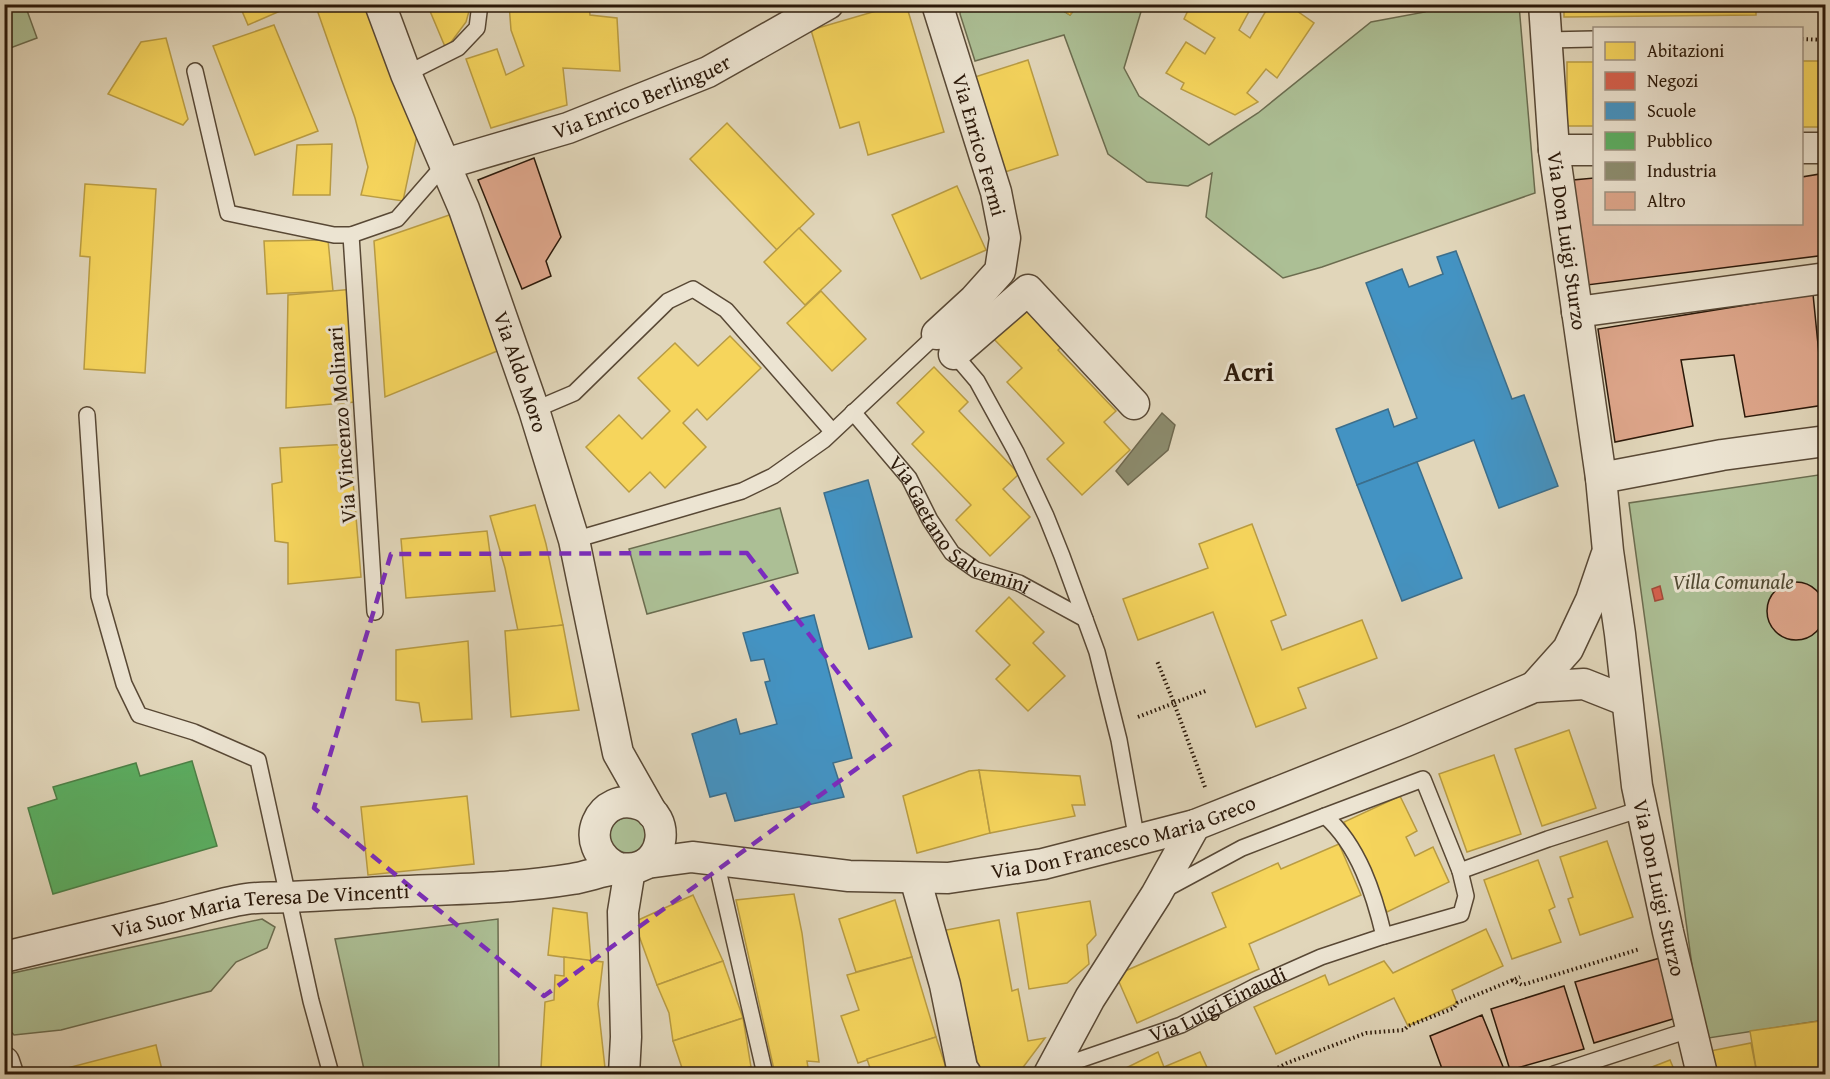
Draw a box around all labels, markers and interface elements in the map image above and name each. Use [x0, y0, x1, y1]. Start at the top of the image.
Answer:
legend [1593, 27, 1803, 225]
text: Abitazioni [1647, 37, 1724, 64]
street label: Via Enrico Berlinguer [549, 46, 737, 147]
text: Negozi [1647, 67, 1698, 94]
street label: Via Enrico Fermi [944, 70, 1015, 220]
text: Scuole [1647, 97, 1696, 124]
text: Pubblico [1647, 127, 1712, 154]
street label: Via Don Luigi Sturzo [1539, 149, 1596, 332]
text: Industria [1647, 157, 1717, 184]
text: Altro [1647, 187, 1686, 214]
street label: Via Aldo Moro [486, 307, 556, 436]
street label: Via Vincenzo Molinari [319, 326, 364, 524]
district label: Acri [1224, 351, 1274, 391]
street label: Via Gaetano Salvemini [881, 448, 1037, 602]
park label: Villa Comunale [1672, 566, 1794, 597]
street label: Via Don Francesco Maria Greco [989, 786, 1260, 886]
street label: Via Don Luigi Sturzo [1625, 796, 1694, 979]
street label: Via Suor Maria Teresa De Vincenti [109, 875, 410, 946]
street label: Via Luigi Einaudi [1144, 958, 1291, 1050]

